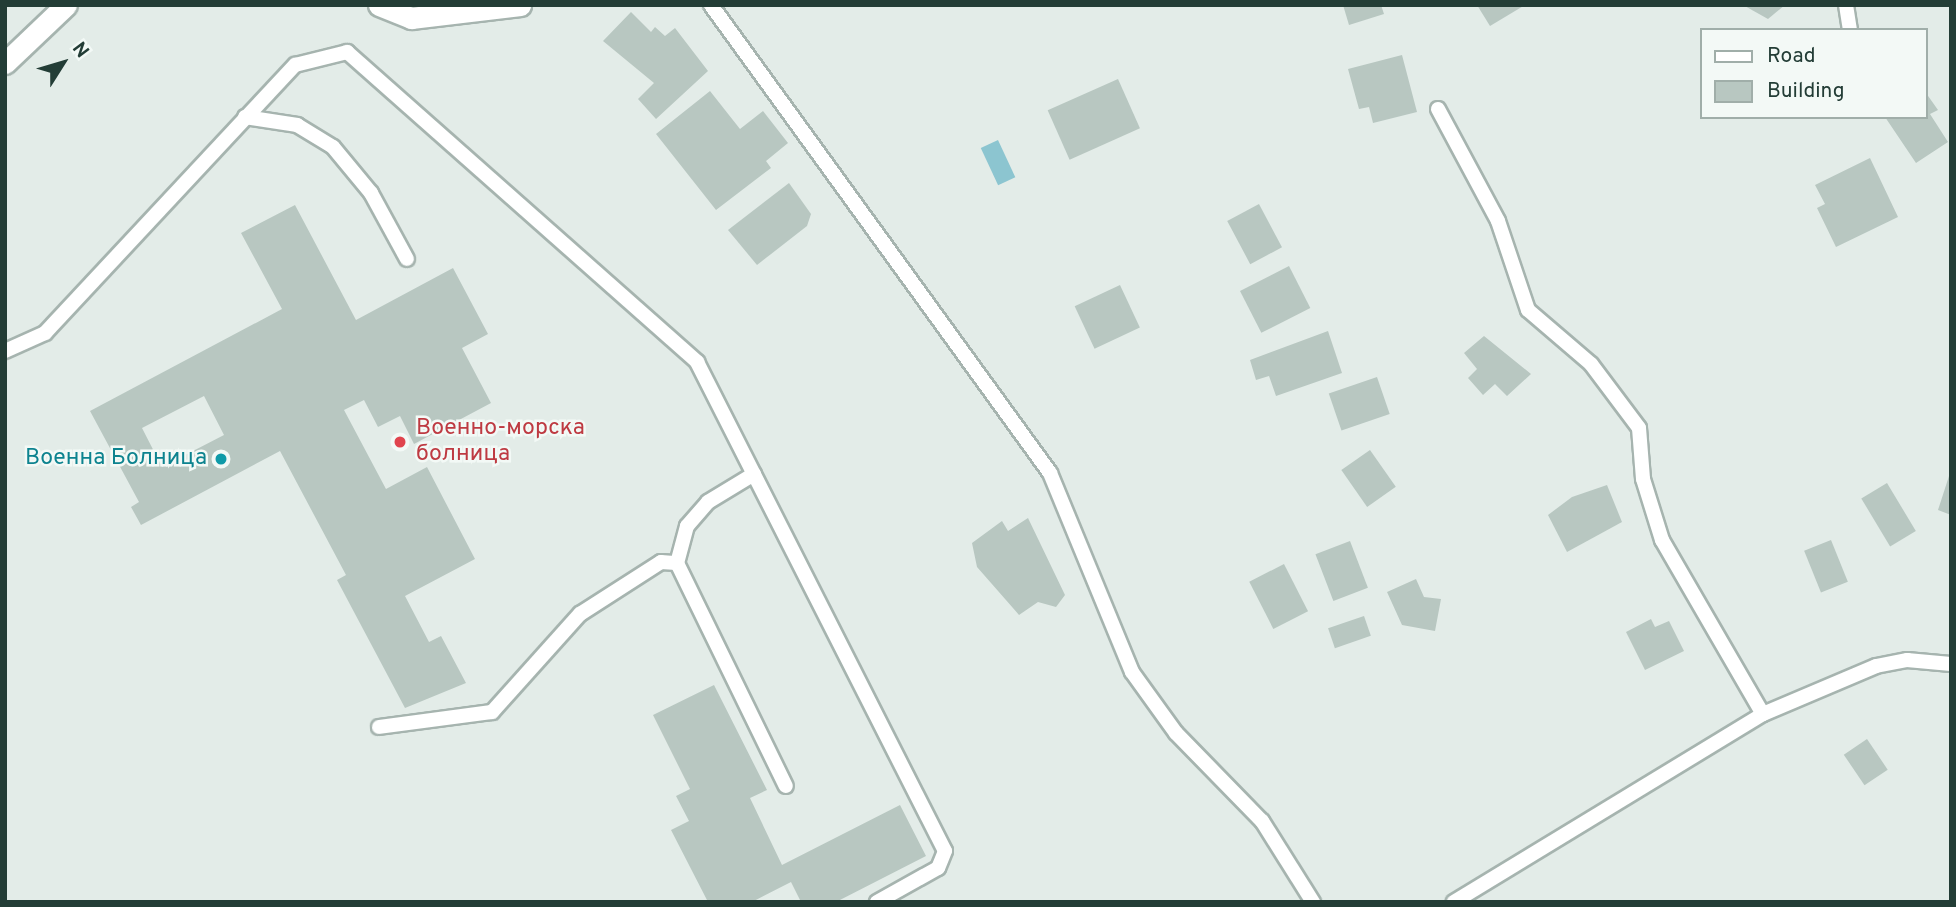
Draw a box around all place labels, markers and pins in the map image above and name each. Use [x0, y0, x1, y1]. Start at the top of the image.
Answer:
place label: Военно-морска болница [416, 415, 585, 469]
marker: Военно-морска болница [390, 432, 410, 452]
place label: Военна Болница [25, 445, 207, 473]
marker: Военна Болница [213, 451, 229, 467]

